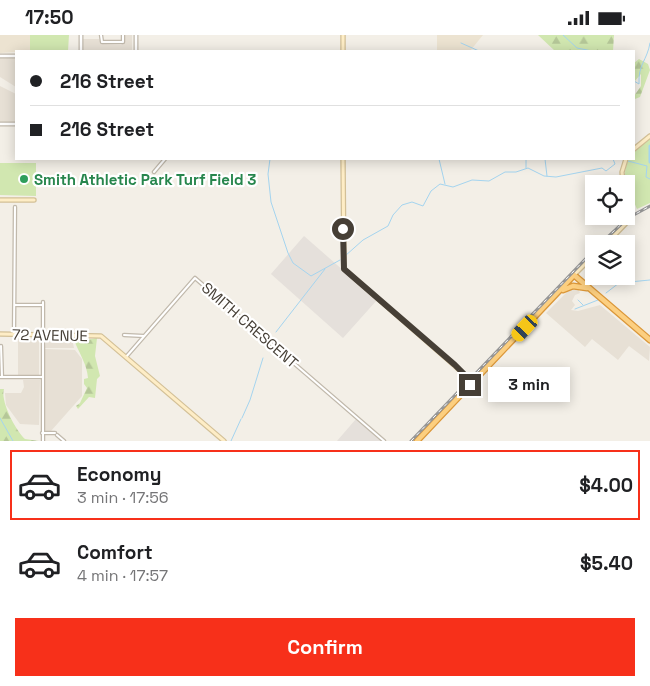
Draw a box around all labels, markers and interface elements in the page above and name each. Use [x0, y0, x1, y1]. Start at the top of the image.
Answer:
text: 17:50 [25, 5, 74, 30]
text: 216 Street [60, 69, 154, 94]
text: 216 Street [60, 117, 154, 142]
place label: Smith Athletic Park Turf Field 3 [34, 170, 256, 189]
marker: Smith Athletic Park Turf Field 3 [18, 173, 30, 185]
map controls [585, 175, 635, 285]
button: locate [585, 175, 635, 225]
route start [332, 218, 354, 240]
button: layers [585, 235, 635, 285]
street label: SMITH CRESCENT [198, 278, 302, 372]
car [509, 312, 540, 344]
street label: 72 AVENUE [12, 325, 88, 345]
callout: 3 min [488, 367, 570, 403]
route end [459, 374, 481, 396]
text: 3 min [508, 374, 550, 395]
text: Economy [77, 462, 161, 487]
icon: car [17, 463, 62, 508]
text: $4.00 [579, 473, 633, 498]
text: 3 min · 17:56 [77, 487, 169, 508]
text: Comfort [77, 540, 153, 565]
icon: car [17, 541, 62, 586]
text: $5.40 [580, 551, 633, 576]
text: 4 min · 17:57 [77, 565, 168, 586]
button: Confirm [15, 618, 635, 676]

